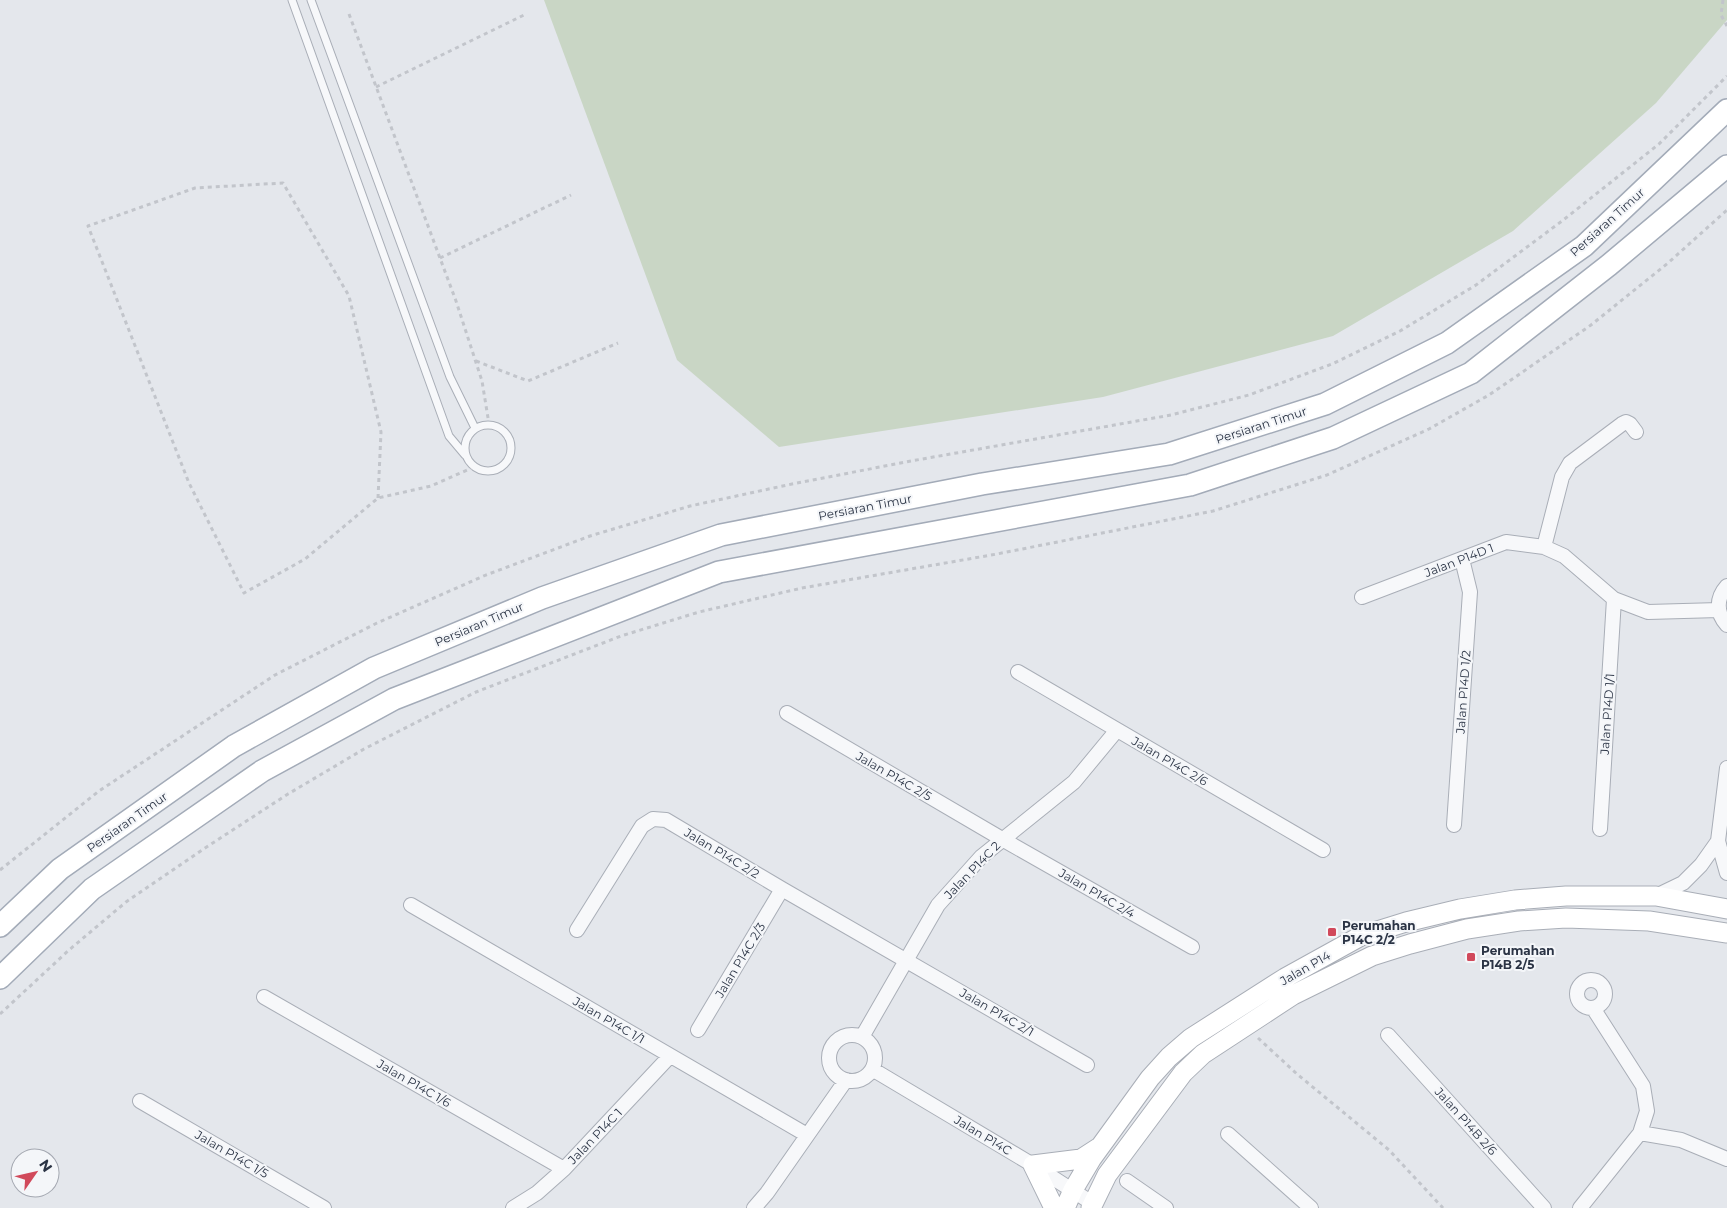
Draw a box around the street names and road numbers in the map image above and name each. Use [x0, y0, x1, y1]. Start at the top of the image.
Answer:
street label: Persiaran Timur [1567, 185, 1647, 259]
street label: Persiaran Timur [1213, 403, 1309, 447]
street label: Persiaran Timur [817, 491, 913, 523]
street label: Jalan P14D 1 [1421, 540, 1496, 580]
street label: Persiaran Timur [432, 598, 526, 649]
street label: Jalan P14D 1/2 [1453, 650, 1473, 735]
street label: Jalan P14D 1/1 [1597, 673, 1617, 756]
street label: Jalan P14C 2/6 [1128, 733, 1211, 789]
street label: Jalan P14C 2/5 [853, 748, 935, 804]
street label: Persiaran Timur [84, 788, 170, 855]
street label: Jalan P14C 2/2 [681, 824, 762, 881]
street label: Jalan P14C 2 [940, 838, 1003, 903]
street label: Jalan P14C 2/4 [1055, 865, 1138, 921]
street label: Jalan P14C 2/3 [711, 920, 768, 1001]
street label: Jalan P14 [1276, 948, 1333, 989]
street label: Jalan P14C 2/1 [956, 984, 1037, 1039]
street label: Jalan P14C 1/1 [570, 993, 648, 1047]
street label: Jalan P14C 1/6 [374, 1055, 454, 1110]
street label: Jalan P14B 2/6 [1431, 1083, 1500, 1158]
street label: Jalan P14C 1 [564, 1105, 625, 1168]
street label: Jalan P14C [951, 1112, 1015, 1158]
street label: Jalan P14C 1/5 [192, 1126, 272, 1181]

